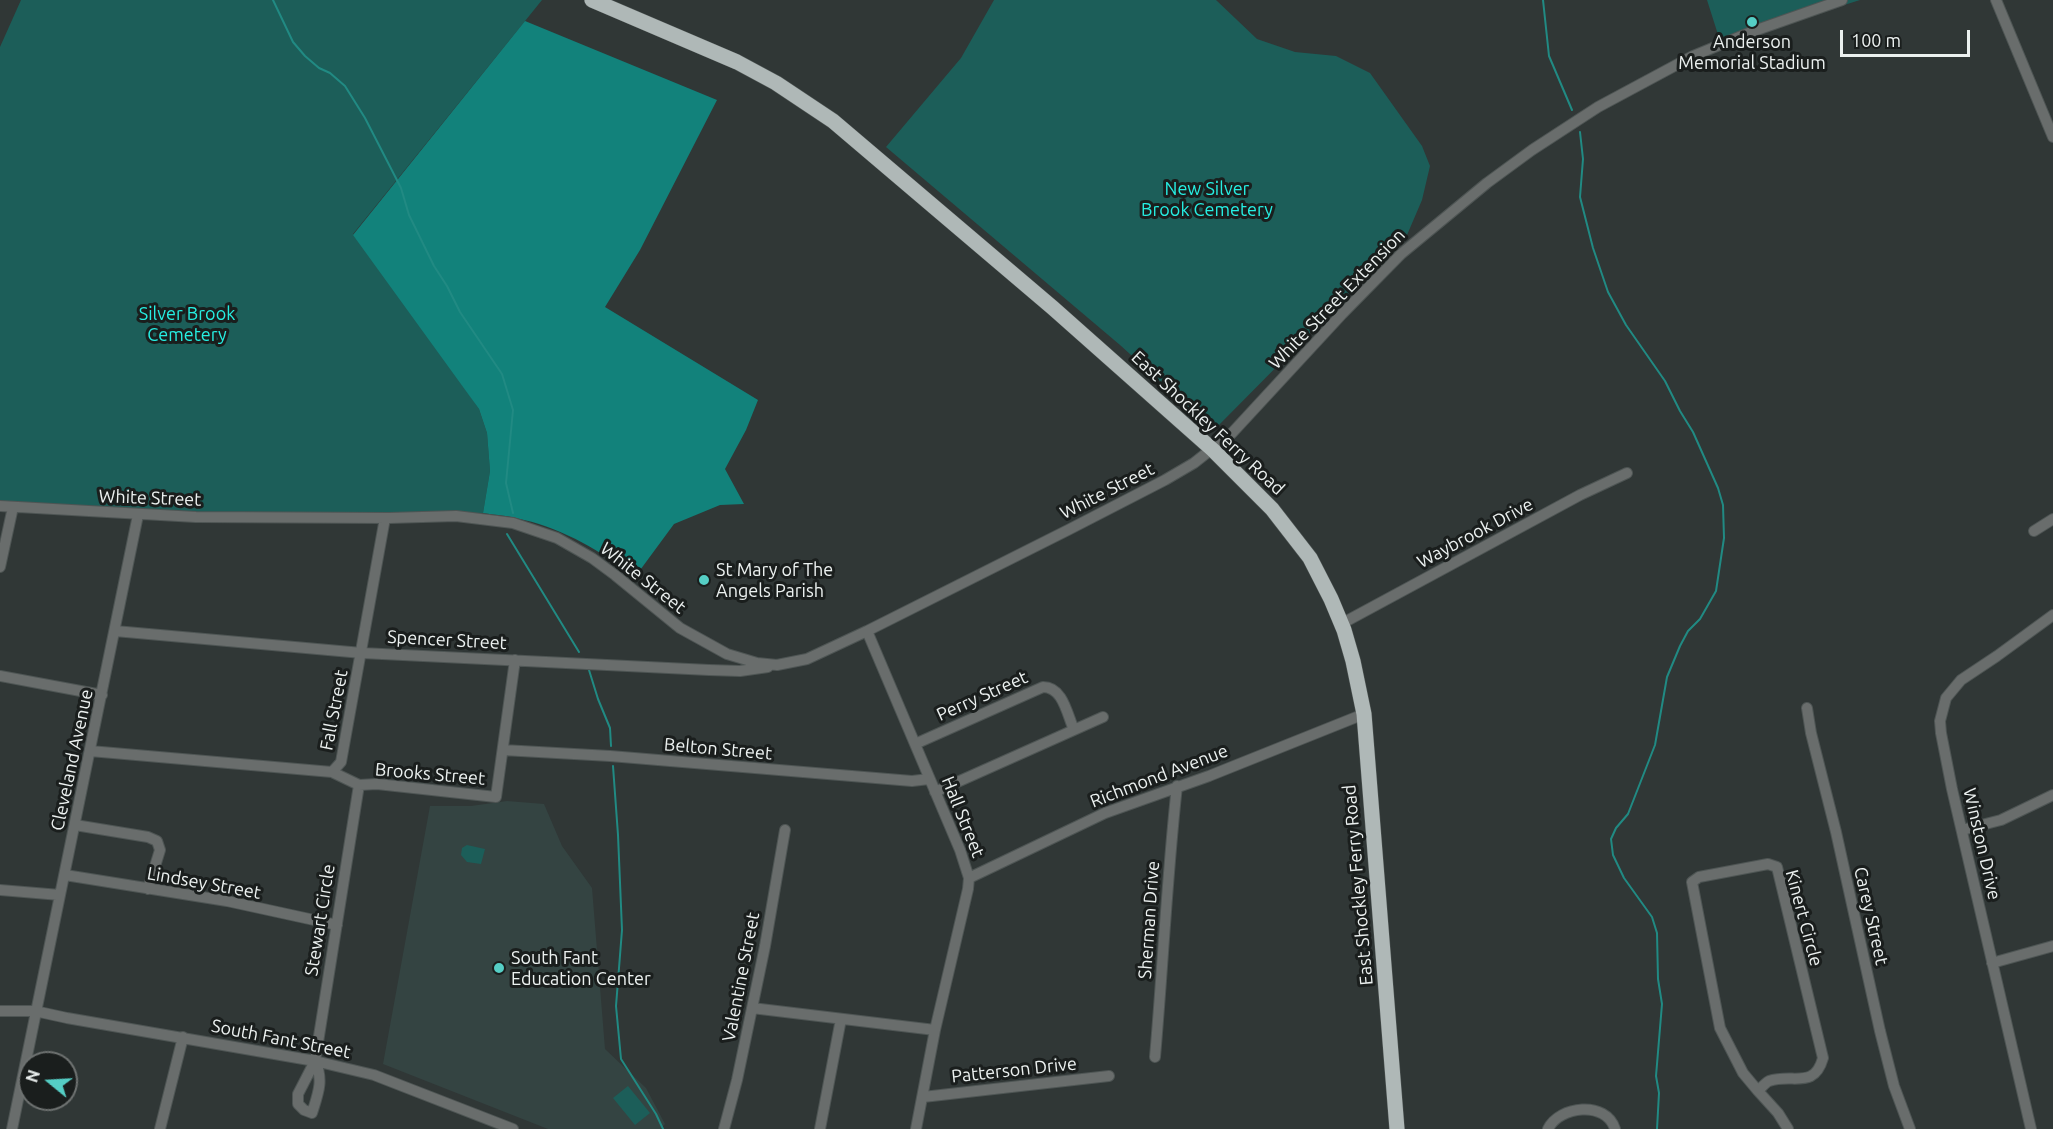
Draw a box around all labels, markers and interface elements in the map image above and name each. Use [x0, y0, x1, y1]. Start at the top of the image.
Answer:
marker: Anderson Memorial Stadium [1745, 15, 1759, 29]
scale bar [1843, 18, 1974, 56]
text: 100 m [1851, 30, 1901, 50]
place label: Anderson Memorial Stadium [1678, 31, 1826, 74]
park label: New Silver Brook Cemetery [1141, 178, 1273, 220]
street label: White Street Extension [1264, 224, 1410, 374]
park label: Silver Brook Cemetery [139, 303, 235, 346]
street label: East Shockley Ferry Road [1127, 346, 1289, 500]
street label: White Street [1056, 458, 1158, 524]
street label: White Street [98, 485, 202, 511]
street label: Waybrook Drive [1413, 493, 1537, 573]
street label: White Street [596, 538, 690, 618]
place label: St Mary of The Angels Parish [716, 559, 833, 602]
marker: St Mary of The Angels Parish [697, 573, 711, 587]
street label: Spencer Street [387, 626, 507, 654]
street label: Perry Street [933, 666, 1031, 726]
street label: Fall Street [316, 668, 352, 752]
street label: Cleveland Avenue [46, 687, 98, 833]
street label: Belton Street [663, 734, 773, 764]
street label: Richmond Avenue [1087, 740, 1231, 812]
street label: Brooks Street [374, 758, 486, 790]
street label: Hall Street [937, 773, 989, 861]
street label: East Shockley Ferry Road [1338, 784, 1378, 986]
street label: Winston Drive [1959, 786, 2005, 902]
street label: Sherman Drive [1134, 860, 1164, 980]
street label: Lindsey Street [145, 862, 263, 904]
street label: Stewart Circle [301, 863, 339, 977]
street label: Carey Street [1849, 865, 1893, 967]
street label: Kinert Circle [1781, 867, 1827, 969]
street label: Valentine Street [718, 910, 764, 1044]
place label: South Fant Education Center [511, 947, 651, 990]
marker: South Fant Education Center [492, 961, 506, 975]
street label: South Fant Street [209, 1015, 353, 1063]
north arrow [18, 1051, 78, 1111]
street label: Patterson Drive [950, 1053, 1078, 1087]
text: N [22, 1068, 43, 1085]

